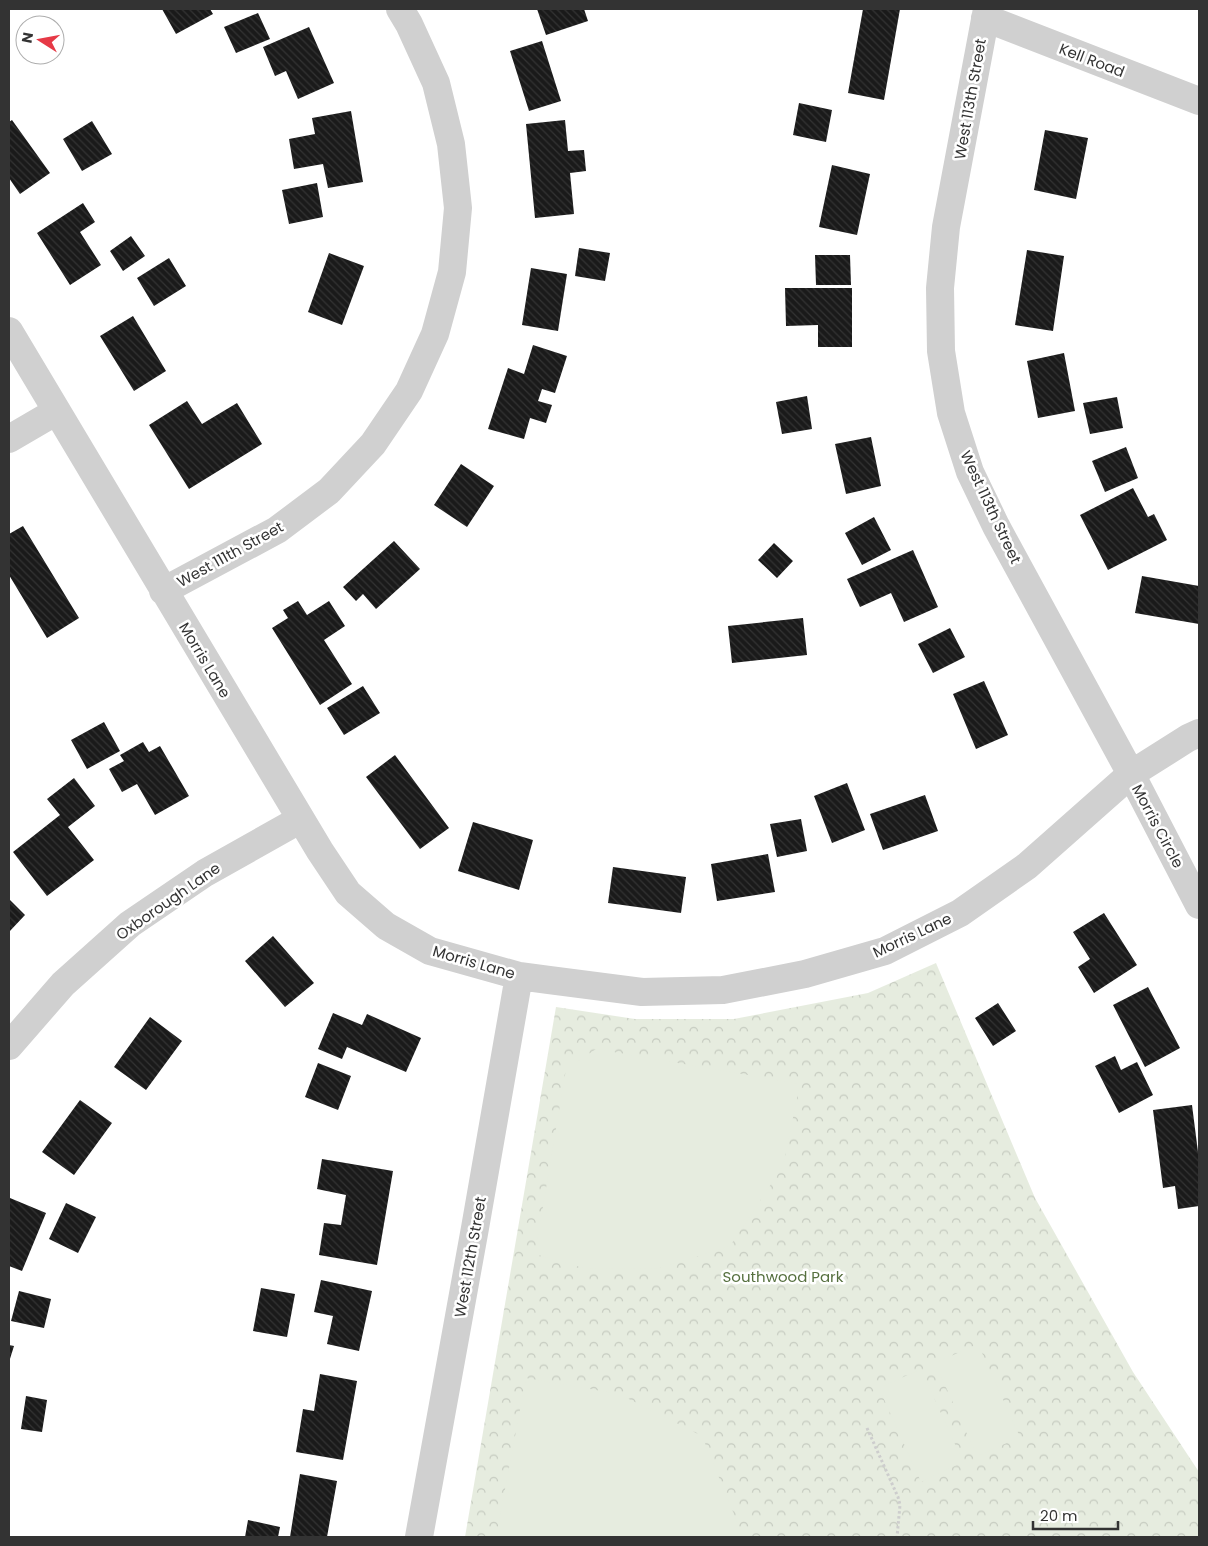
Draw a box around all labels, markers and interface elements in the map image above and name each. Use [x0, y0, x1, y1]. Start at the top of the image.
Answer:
north arrow [15, 15, 65, 65]
text: N [16, 30, 38, 45]
street label: West 113th Street [949, 37, 991, 161]
street label: Kell Road [1056, 38, 1128, 82]
street label: West 113th Street [956, 447, 1026, 567]
street label: West 111th Street [173, 516, 287, 592]
street label: Morris Lane [174, 618, 236, 702]
street label: Morris Circle [1127, 780, 1189, 872]
street label: Oxborough Lane [112, 857, 224, 945]
street label: Morris Lane [869, 908, 955, 962]
street label: Morris Lane [430, 940, 518, 984]
street label: West 112th Street [449, 1195, 491, 1319]
park label: Southwood Park [723, 1266, 844, 1287]
scale bar [1033, 1498, 1118, 1530]
text: 20 m [1040, 1505, 1078, 1526]

